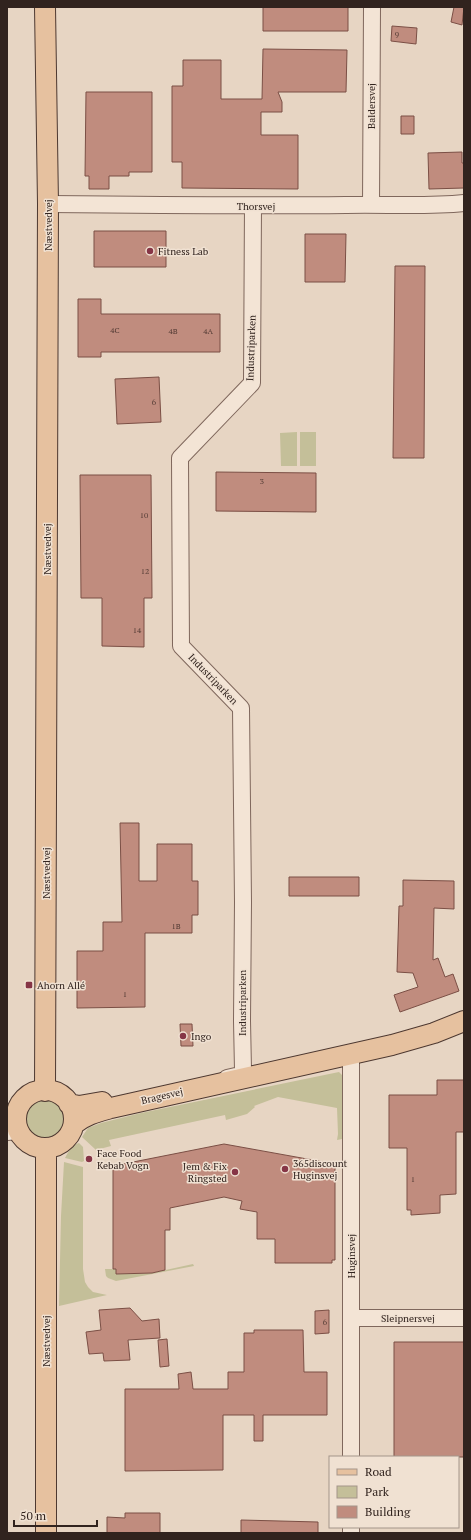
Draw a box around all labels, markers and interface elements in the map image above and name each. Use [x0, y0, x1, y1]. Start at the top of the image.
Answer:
house number: 9 [395, 29, 399, 39]
street label: Baldersvej [365, 83, 378, 129]
street label: Næstvedvej [42, 199, 55, 251]
street label: Thorsvej [237, 200, 275, 213]
place label: Fitness Lab [158, 245, 209, 258]
marker: Fitness Lab [145, 246, 155, 256]
street label: Industriparken [243, 315, 259, 381]
house number: 4C [110, 325, 120, 335]
house number: 4B [168, 326, 178, 336]
house number: 4A [203, 326, 213, 336]
house number: 6 [152, 397, 157, 407]
house number: 3 [260, 476, 264, 486]
house number: 10 [140, 510, 148, 520]
street label: Næstvedvej [41, 523, 54, 575]
house number: 12 [141, 566, 149, 576]
house number: 14 [133, 625, 142, 635]
street label: Industriparken [185, 651, 241, 707]
street label: Næstvedvej [40, 847, 53, 899]
house number: 1B [171, 921, 181, 931]
street label: Industriparken [236, 970, 249, 1036]
place label: Ahorn Allé [37, 979, 85, 992]
marker: Ahorn Allé [24, 980, 34, 990]
house number: 1 [123, 989, 127, 999]
place label: Ingo [191, 1030, 212, 1043]
marker: Ingo [178, 1031, 188, 1041]
street label: Bragesvej [140, 1085, 184, 1107]
place label: Face Food Kebab Vogn [97, 1147, 149, 1172]
marker: Face Food Kebab Vogn [84, 1154, 94, 1164]
place label: 365discount Huginsvej [293, 1157, 348, 1182]
place label: Jem & Fix Ringsted [183, 1160, 228, 1185]
marker: 365discount Huginsvej [280, 1164, 290, 1174]
marker: Jem & Fix Ringsted [230, 1167, 240, 1177]
house number: 1 [411, 1174, 415, 1184]
street label: Huginsvej [345, 1234, 358, 1278]
street label: Sleipnersvej [381, 1312, 435, 1325]
street label: Næstvedvej [40, 1315, 53, 1367]
house number: 6 [323, 1317, 328, 1327]
legend [329, 1456, 459, 1528]
text: Road [365, 1464, 392, 1479]
text: Park [365, 1484, 390, 1499]
scale bar [14, 1502, 97, 1528]
text: Building [365, 1504, 411, 1519]
text: 50 m [20, 1508, 47, 1523]

